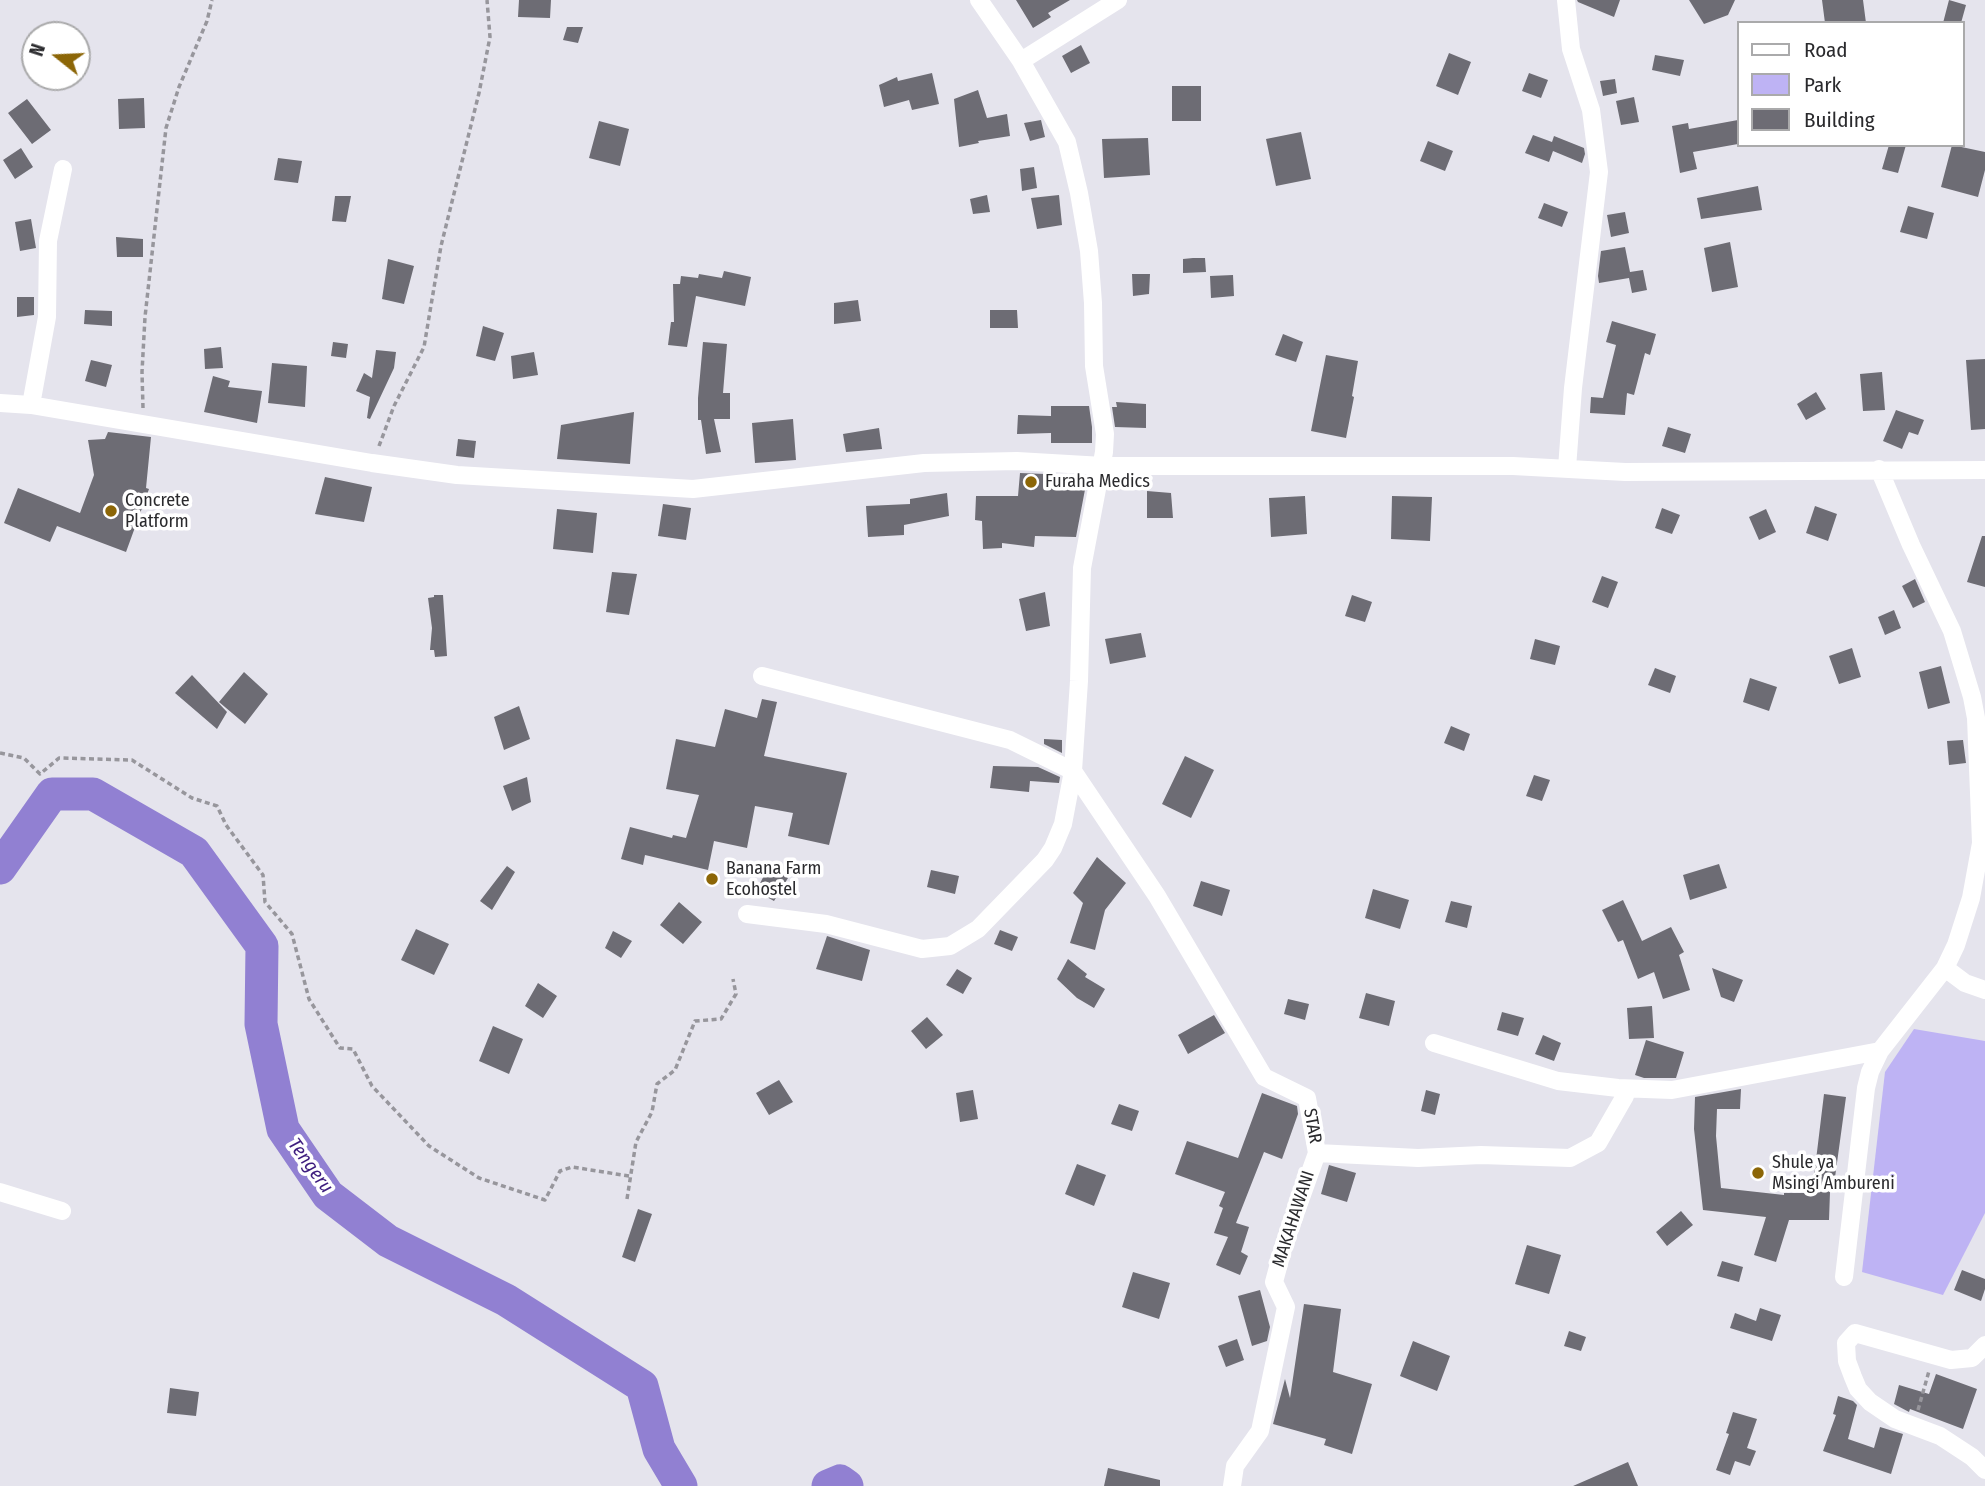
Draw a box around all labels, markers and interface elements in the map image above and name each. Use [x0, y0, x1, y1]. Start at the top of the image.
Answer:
north arrow [21, 21, 91, 91]
legend [1736, 21, 1964, 147]
text: Road [1804, 37, 1848, 63]
text: N [25, 41, 50, 59]
text: Park [1804, 72, 1841, 98]
text: Building [1804, 107, 1875, 133]
place label: Furaha Medics [1045, 471, 1150, 493]
marker: Furaha Medics [1023, 474, 1039, 490]
place label: Concrete Platform [125, 490, 190, 532]
marker: Concrete Platform [103, 503, 119, 519]
place label: Banana Farm Ecohostel [726, 858, 821, 900]
marker: Banana Farm Ecohostel [704, 871, 720, 887]
street label: STAR [1298, 1107, 1326, 1145]
water label: Tengeru [283, 1134, 337, 1198]
place label: Shule ya Msingi Ambureni [1772, 1152, 1895, 1194]
marker: Shule ya Msingi Ambureni [1750, 1165, 1766, 1181]
street label: MAKAHAWANI [1268, 1168, 1320, 1270]

